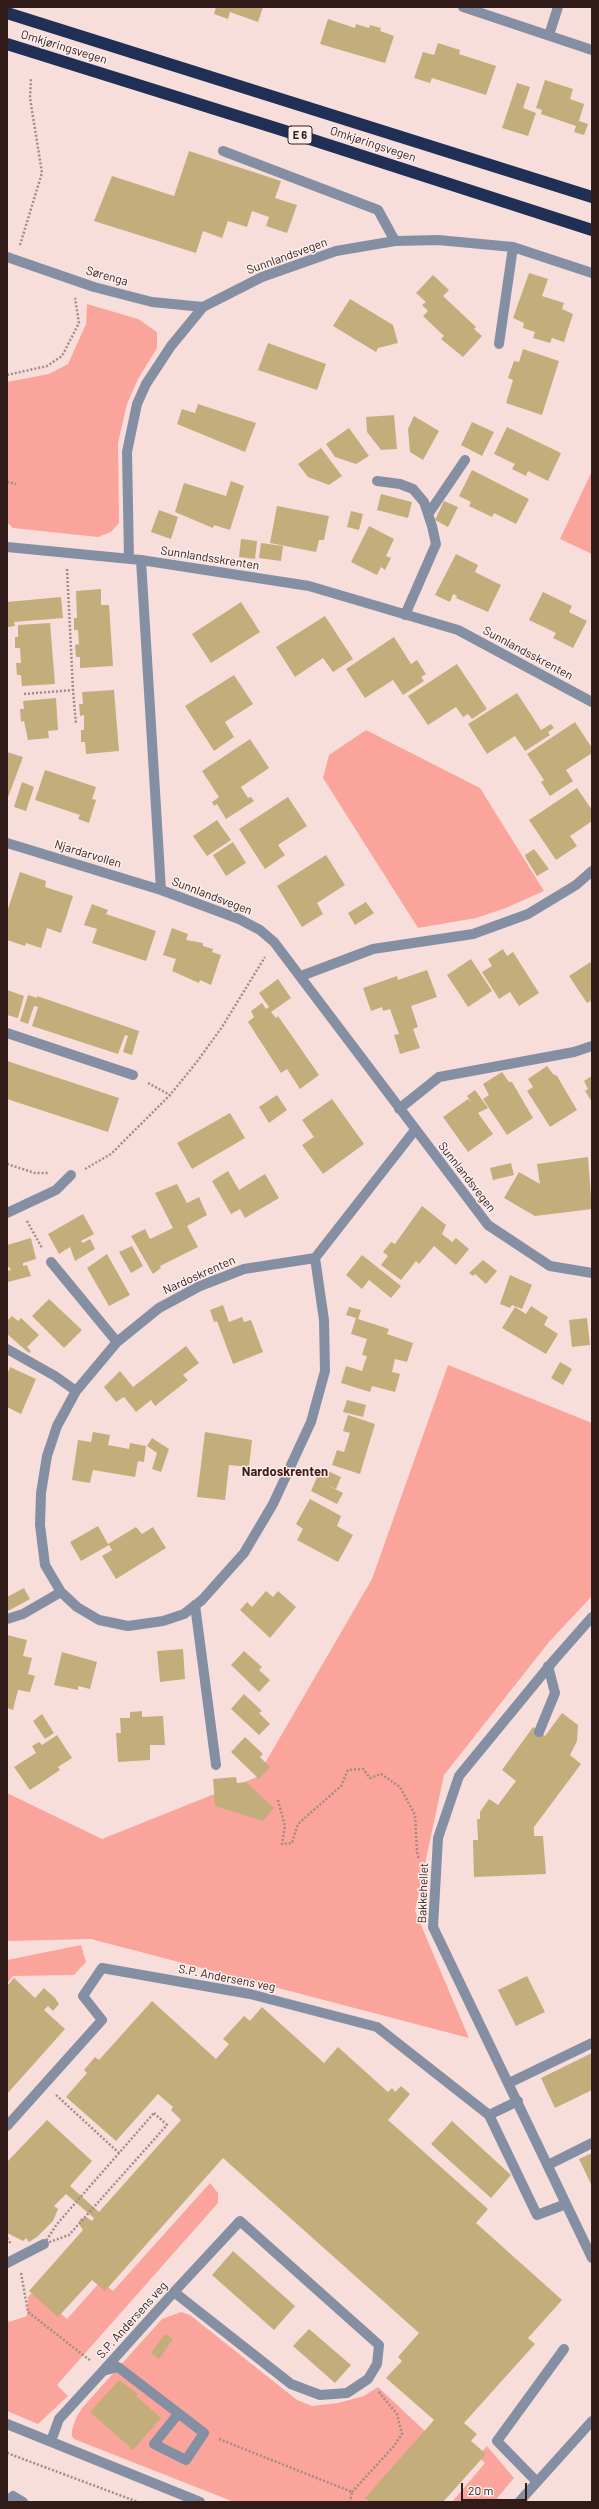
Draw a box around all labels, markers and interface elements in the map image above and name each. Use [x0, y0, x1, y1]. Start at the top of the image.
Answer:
street label: Omkjøringsvegen [19, 27, 109, 67]
street label: Omkjøringsvegen [328, 123, 418, 165]
road number: E 6 [288, 126, 312, 144]
street label: Sunnlandsvegen [245, 235, 329, 277]
street label: Sørenga [84, 263, 130, 289]
street label: Sunnlandsskrenten [160, 543, 260, 573]
street label: Sunnlandsskrenten [481, 623, 575, 683]
street label: Njardarvollen [53, 837, 123, 871]
street label: Sunnlandsvegen [170, 874, 254, 918]
street label: Sunnlandsvegen [435, 1139, 499, 1215]
street label: Nardoskrenten [161, 1253, 237, 1297]
district label: Nardoskrenten [242, 1464, 328, 1480]
street label: Bakkehellet [415, 1862, 431, 1924]
street label: S.P. Andersens veg [177, 1962, 277, 1994]
street label: S.P. Andersens veg [94, 2279, 170, 2361]
scale bar [463, 2475, 529, 2501]
text: 20 m [468, 2483, 494, 2497]

